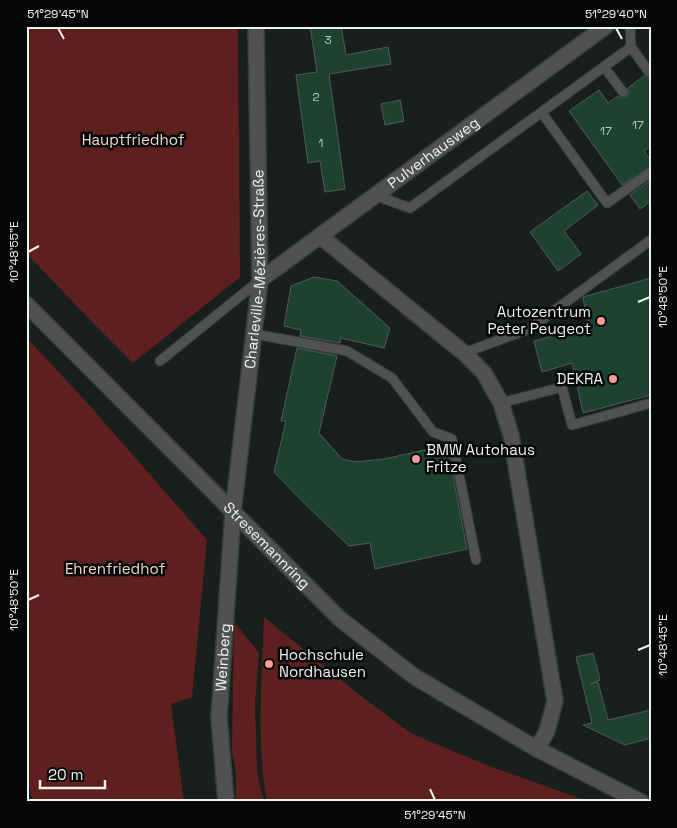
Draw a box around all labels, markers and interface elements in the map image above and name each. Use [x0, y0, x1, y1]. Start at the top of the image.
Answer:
text: 51°29'45"N [27, 6, 89, 22]
text: 51°29'40"N [585, 6, 647, 22]
house number: 3 [324, 32, 332, 48]
house number: 2 [312, 89, 320, 105]
street label: Pulverhausweg [383, 112, 483, 192]
house number: 17 [632, 117, 644, 133]
house number: 17 [600, 123, 612, 139]
park label: Hauptfriedhof [82, 130, 185, 149]
house number: 1 [318, 135, 324, 151]
street label: Charleville-Mézières-Straße [240, 169, 269, 370]
text: 10°48'55"E [6, 221, 22, 283]
text: 10°48'50"E [655, 266, 671, 328]
place label: Autozentrum Peter Peugeot [487, 302, 591, 338]
marker: Autozentrum Peter Peugeot [595, 315, 607, 327]
place label: DEKRA [557, 369, 604, 388]
marker: DEKRA [607, 373, 619, 385]
place label: BMW Autohaus Fritze [426, 440, 535, 476]
marker: BMW Autohaus Fritze [410, 453, 422, 465]
street label: Stresemannring [220, 498, 315, 593]
park label: Ehrenfriedhof [65, 559, 165, 578]
text: 10°48'50"E [6, 569, 22, 631]
text: 10°48'45"E [655, 614, 671, 676]
street label: Weinberg [211, 623, 234, 692]
place label: Hochschule Nordhausen [279, 645, 366, 681]
marker: Hochschule Nordhausen [263, 658, 275, 670]
scale bar [40, 758, 105, 790]
text: 20 m [48, 765, 83, 784]
text: 51°29'45"N [404, 807, 466, 823]

